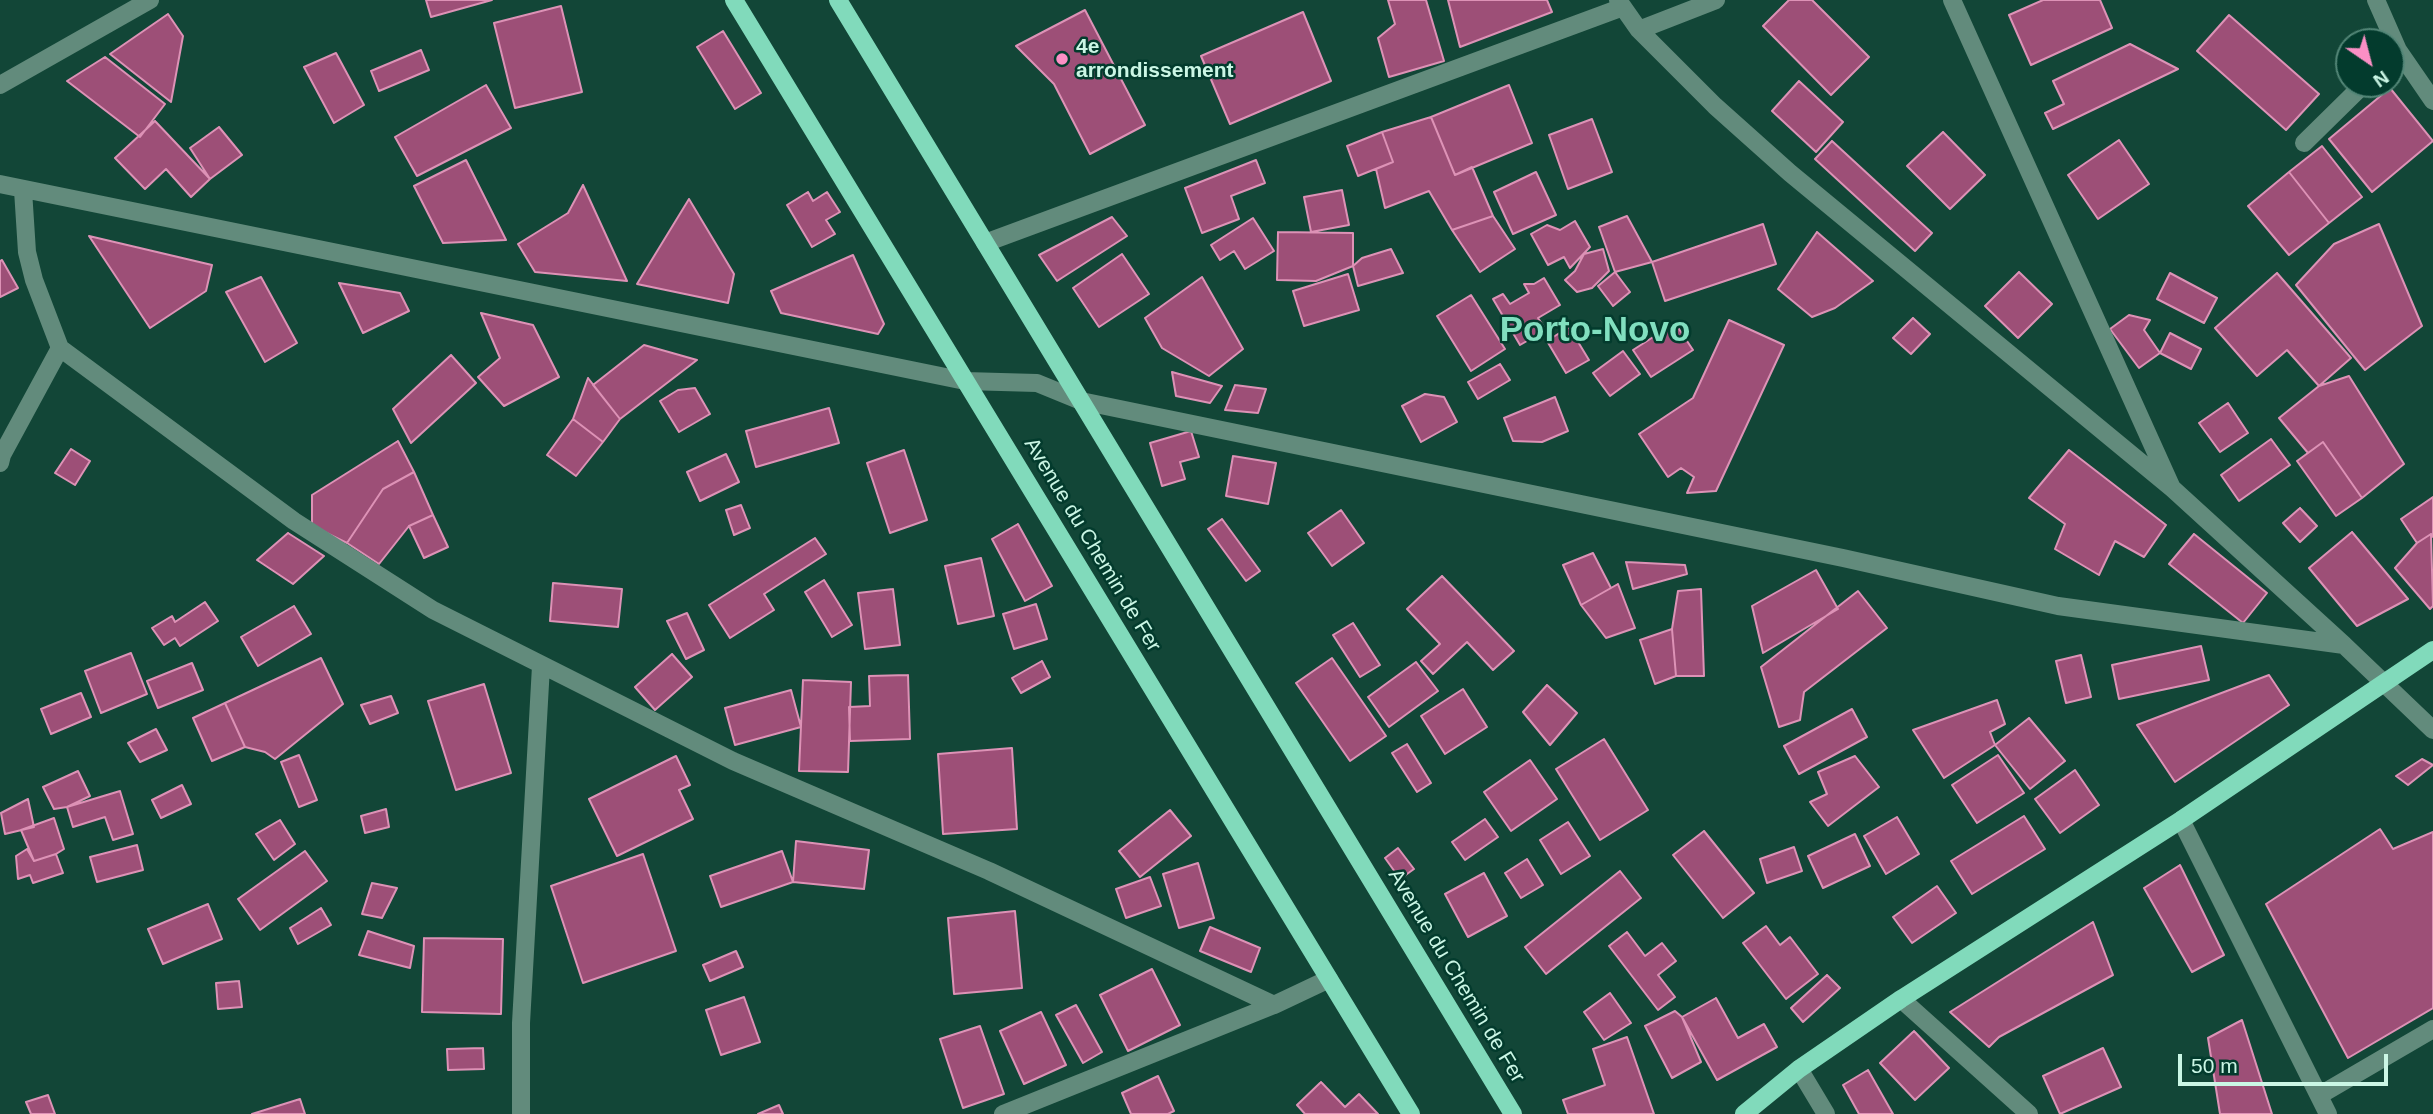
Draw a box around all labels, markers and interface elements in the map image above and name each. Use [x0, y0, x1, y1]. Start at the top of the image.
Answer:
north arrow [2335, 28, 2405, 98]
place label: 4e arrondissement [1076, 34, 1234, 84]
marker: 4e arrondissement [1054, 51, 1070, 67]
text: N [2370, 66, 2393, 92]
district label: Porto-Novo [1500, 310, 1690, 352]
street label: Avenue du Chemin de Fer [1018, 434, 1166, 656]
street label: Avenue du Chemin de Fer [1382, 865, 1530, 1087]
scale bar [2181, 1040, 2391, 1084]
text: 50 m [2191, 1054, 2238, 1077]

